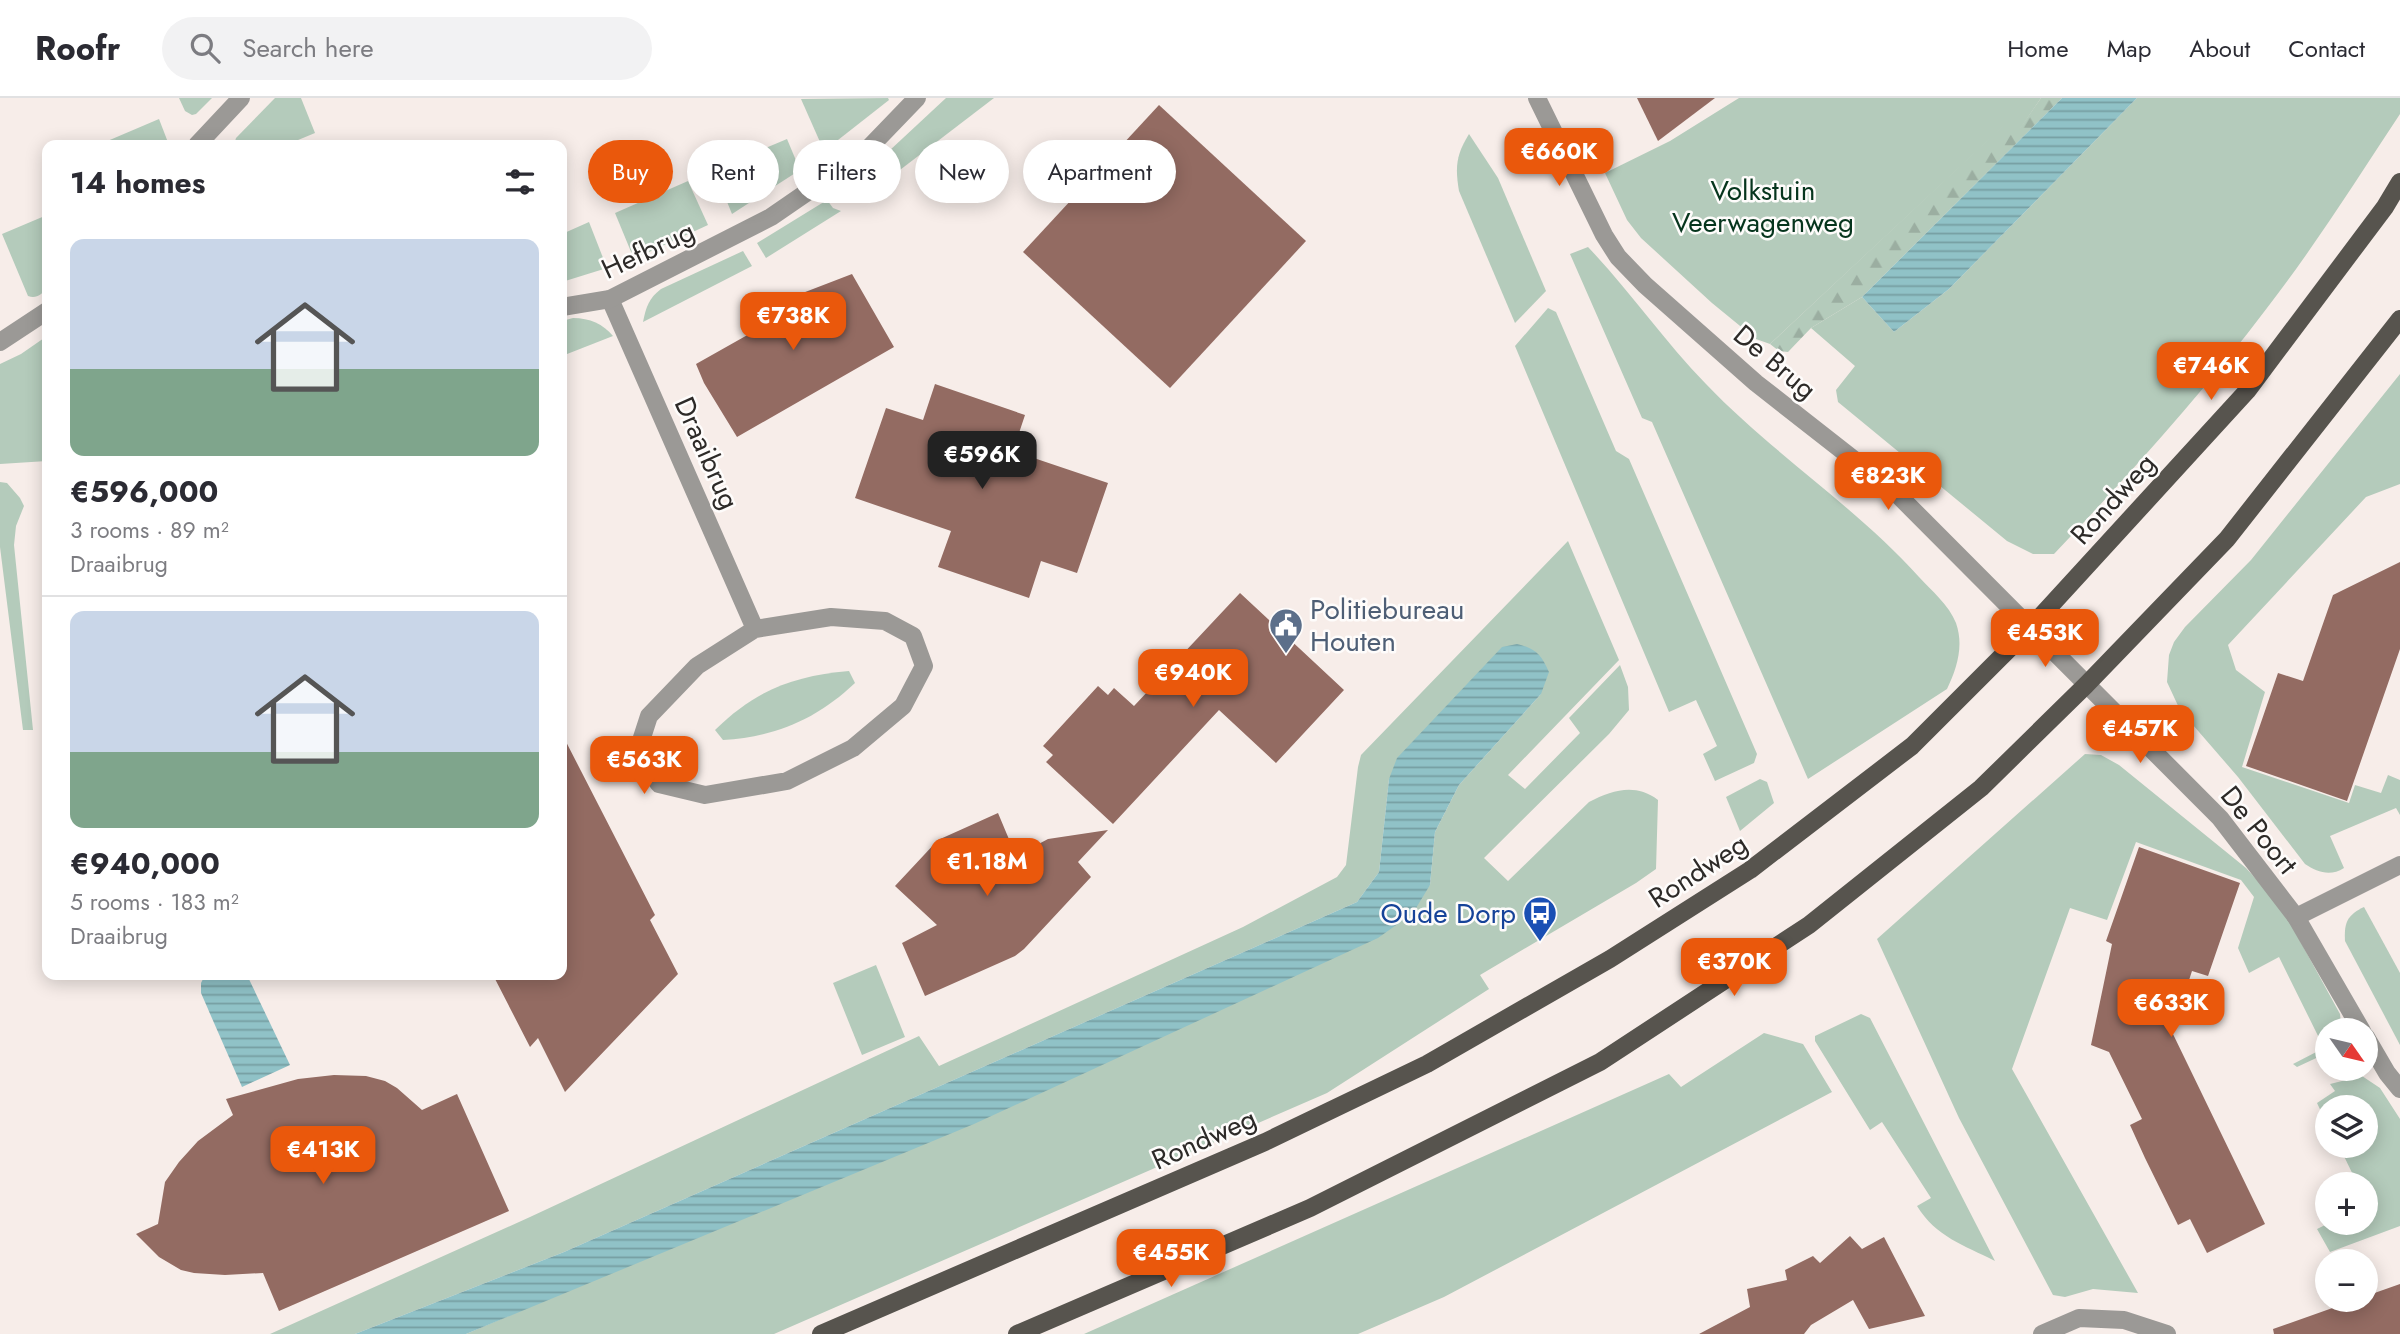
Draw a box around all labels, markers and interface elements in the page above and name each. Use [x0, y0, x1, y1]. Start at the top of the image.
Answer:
search box [162, 17, 652, 80]
text: Roofr [35, 25, 120, 72]
icon: search [186, 29, 224, 67]
text: Search here [242, 29, 374, 67]
text: Home [2007, 31, 2069, 66]
text: Map [2107, 31, 2151, 66]
text: About [2189, 31, 2250, 66]
text: Contact [2288, 31, 2365, 66]
pin: €660K [1510, 129, 1608, 188]
text: €660K [1520, 134, 1598, 168]
chip: Buy [588, 140, 673, 203]
chip: Rent [687, 140, 779, 203]
chip: Filters [793, 140, 901, 203]
chip: New [915, 140, 1009, 203]
chip: Apartment [1023, 140, 1176, 203]
text: 14 homes [70, 161, 205, 204]
icon: filters [501, 163, 539, 201]
park label: Volkstuin Veerwagenweg [1672, 170, 1854, 243]
street label: Hefbrug [595, 211, 701, 289]
icon: home [242, 284, 368, 410]
pin: €738K [744, 292, 842, 352]
text: €738K [756, 298, 830, 332]
street label: De Brug [1724, 315, 1826, 409]
pin: €746K [2162, 342, 2260, 402]
text: €746K [2173, 348, 2249, 382]
street label: Draaibrug [664, 390, 750, 516]
pin: €596K [933, 432, 1031, 491]
text: €596K [944, 437, 1020, 471]
street label: Rondweg [2061, 444, 2165, 554]
pin: €823K [1839, 452, 1937, 512]
text: €823K [1851, 458, 1925, 492]
text: €596,000 [70, 470, 218, 513]
text: 3 rooms · 89 m² [70, 513, 229, 547]
text: Draaibrug [70, 547, 168, 581]
place label: Politiebureau Houten [1310, 589, 1464, 662]
public building icon: Politiebureau Houten [1267, 606, 1305, 655]
pin: €453K [1996, 610, 2094, 669]
text: €453K [2007, 615, 2083, 649]
pin: €940K [1144, 650, 1242, 709]
text: €940K [1154, 655, 1232, 689]
icon: home [242, 656, 368, 782]
pin: €457K [2091, 706, 2189, 765]
text: €457K [2102, 711, 2178, 745]
pin: €563K [595, 736, 693, 796]
text: €563K [606, 742, 682, 776]
street label: De Poort [2211, 777, 2308, 883]
street label: Rondweg [1640, 824, 1756, 918]
pin: €1.18M [930, 838, 1044, 898]
text: €940,000 [70, 842, 220, 885]
text: €1.18M [947, 844, 1027, 878]
text: 5 rooms · 183 m² [70, 885, 239, 919]
place label: Oude Dorp [1381, 893, 1516, 934]
bus stop icon: Oude Dorp [1521, 894, 1559, 943]
text: Draaibrug [70, 919, 168, 953]
pin: €370K [1685, 939, 1783, 998]
text: €370K [1697, 944, 1771, 978]
pin: €633K [2122, 979, 2220, 1039]
text: €633K [2133, 985, 2209, 1019]
north arrow [2315, 1018, 2378, 1082]
map controls [2315, 1018, 2378, 1312]
button: layers [2315, 1095, 2378, 1158]
street label: Rondweg [1145, 1098, 1263, 1180]
pin: €413K [274, 1126, 372, 1186]
text: €413K [286, 1132, 360, 1166]
button: + [2315, 1172, 2378, 1235]
pin: €455K [1122, 1230, 1220, 1289]
text: €455K [1133, 1235, 1209, 1269]
button: − [2315, 1249, 2378, 1312]

